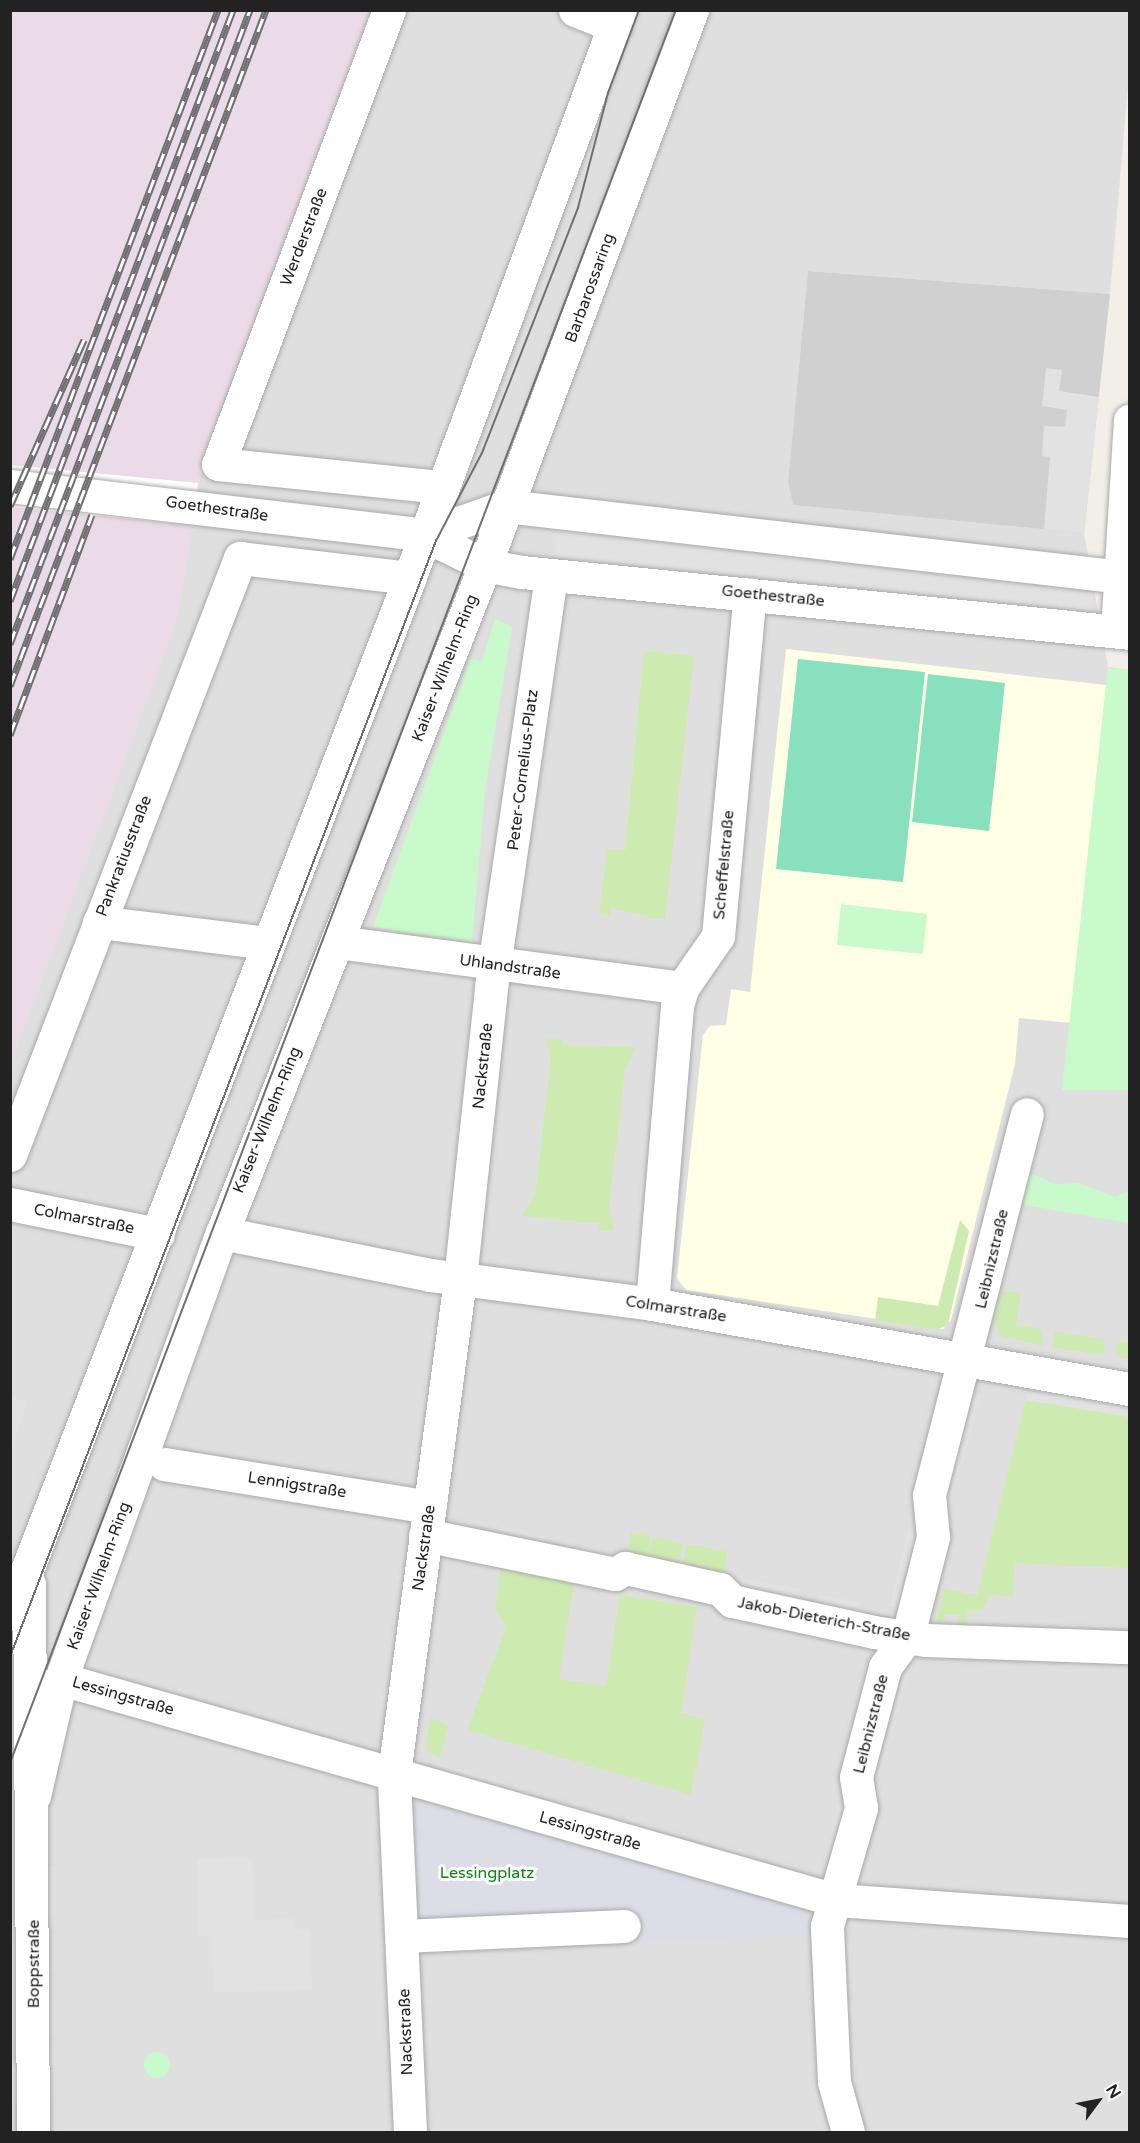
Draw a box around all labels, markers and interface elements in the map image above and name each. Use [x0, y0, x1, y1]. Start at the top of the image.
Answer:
street label: Werderstraße [277, 185, 331, 289]
street label: Barbarossaring [561, 231, 619, 345]
street label: Goethestraße [164, 492, 270, 526]
street label: Goethestraße [721, 581, 825, 611]
street label: Kaiser-Wilhelm-Ring [408, 592, 482, 744]
street label: Peter-Cornelius-Platz [504, 688, 542, 852]
street label: Pankratiusstraße [92, 793, 156, 919]
street label: Scheffelstraße [710, 809, 738, 921]
street label: Uhlandstraße [458, 950, 562, 984]
street label: Nackstraße [469, 1022, 497, 1110]
street label: Kaiser-Wilhelm-Ring [229, 1044, 305, 1196]
street label: Colmarstraße [32, 1200, 136, 1238]
street label: Leibnizstraße [971, 1207, 1013, 1311]
street label: Colmarstraße [624, 1292, 728, 1326]
street label: Lennigstraße [246, 1468, 348, 1502]
street label: Kaiser-Wilhelm-Ring [63, 1499, 135, 1653]
street label: Nackstraße [408, 1504, 440, 1592]
street label: Jakob-Dieterich-Straße [736, 1593, 912, 1645]
street label: Lessingstraße [70, 1672, 176, 1720]
street label: Leibnizstraße [849, 1672, 893, 1776]
street label: Lessingstraße [537, 1807, 643, 1855]
park label: Lessingplatz [440, 1863, 534, 1883]
street label: Boppstraße [24, 1920, 44, 2008]
street label: Nackstraße [395, 1988, 417, 2076]
north arrow [1068, 2071, 1128, 2131]
text: N [1101, 2081, 1125, 2102]

